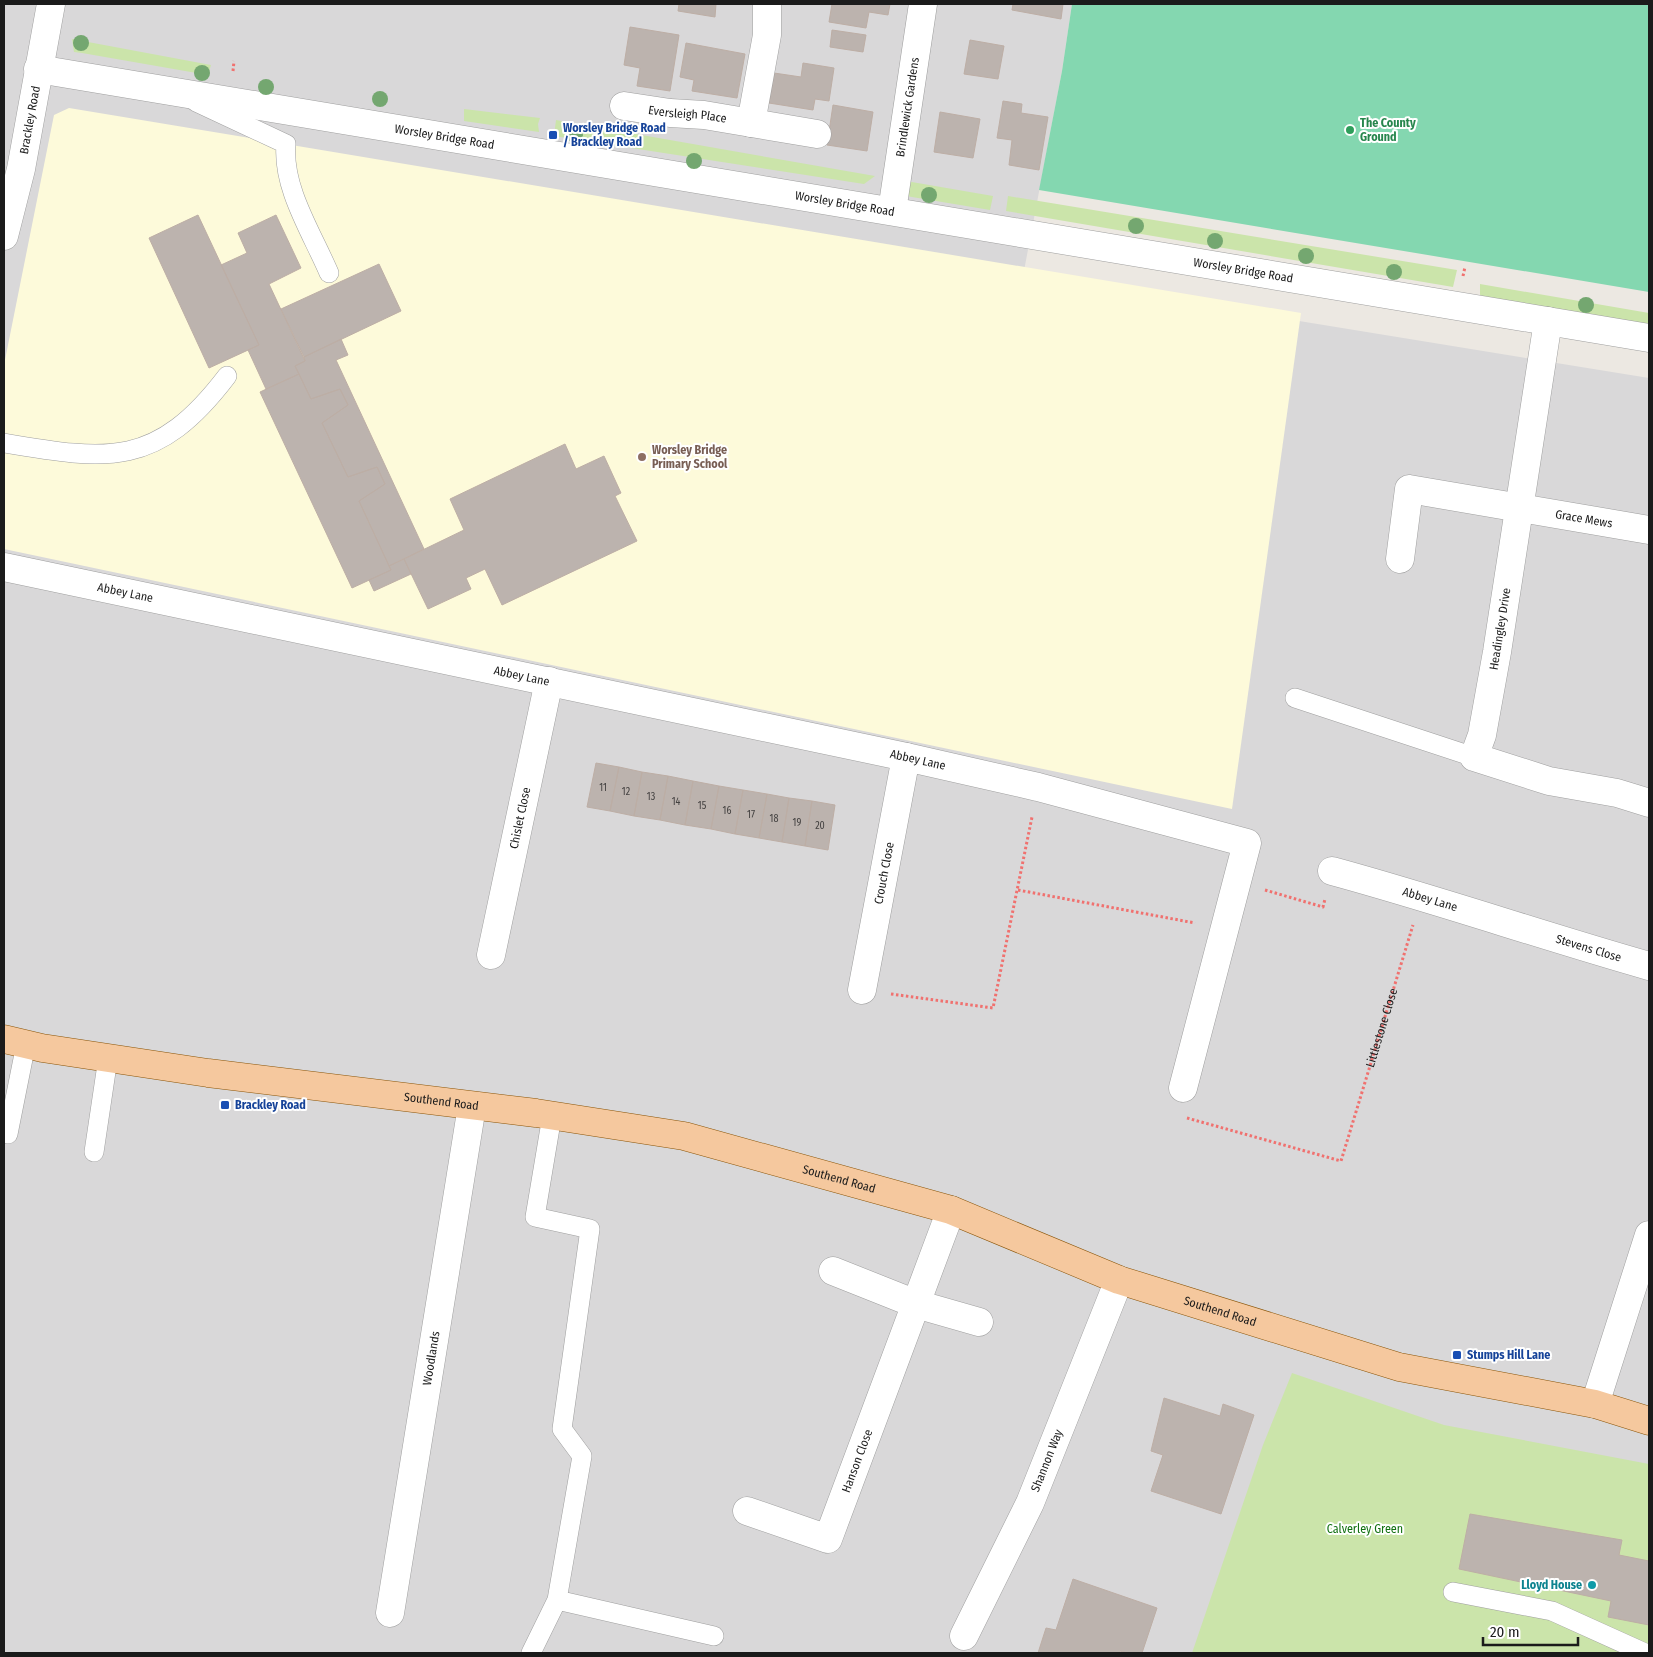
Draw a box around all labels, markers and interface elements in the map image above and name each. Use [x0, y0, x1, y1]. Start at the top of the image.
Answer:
street label: Brindlewick Gardens [893, 56, 922, 158]
street label: Brackley Road [17, 85, 43, 155]
street label: Eversleigh Place [647, 103, 728, 126]
place label: The County Ground [1360, 116, 1416, 144]
place label: Worsley Bridge Road / Brackley Road [563, 121, 666, 149]
street label: Worsley Bridge Road [393, 122, 495, 152]
marker: The County Ground [1344, 124, 1356, 136]
marker: Worsley Bridge Road / Brackley Road [547, 129, 559, 141]
street label: Worsley Bridge Road [794, 189, 896, 219]
street label: Worsley Bridge Road [1192, 255, 1294, 285]
place label: Worsley Bridge Primary School [652, 443, 728, 471]
marker: Worsley Bridge Primary School [636, 451, 648, 463]
street label: Grace Mews [1554, 507, 1614, 531]
street label: Abbey Lane [96, 580, 155, 605]
street label: Headingley Drive [1487, 587, 1513, 671]
street label: Abbey Lane [493, 663, 551, 689]
street label: Abbey Lane [889, 747, 947, 773]
house number: 11 [599, 782, 607, 794]
street label: Chislet Close [507, 786, 533, 850]
house number: 12 [622, 786, 631, 798]
house number: 13 [647, 791, 656, 803]
house number: 14 [672, 796, 681, 808]
house number: 15 [698, 800, 707, 812]
house number: 16 [723, 805, 731, 817]
house number: 17 [747, 809, 755, 821]
house number: 18 [770, 813, 778, 825]
house number: 19 [793, 817, 802, 829]
house number: 20 [815, 820, 825, 832]
street label: Crouch Close [871, 841, 897, 905]
street label: Abbey Lane [1401, 885, 1459, 914]
street label: Stevens Close [1554, 932, 1623, 965]
street label: Littlestone Close [1363, 987, 1400, 1069]
street label: Southend Road [403, 1090, 480, 1113]
place label: Brackley Road [235, 1098, 306, 1112]
marker: Brackley Road [219, 1099, 231, 1111]
street label: Southend Road [801, 1162, 877, 1196]
street label: Southend Road [1182, 1294, 1258, 1329]
street label: Woodlands [420, 1330, 442, 1386]
place label: Stumps Hill Lane [1467, 1348, 1550, 1362]
marker: Stumps Hill Lane [1451, 1349, 1463, 1361]
street label: Hanson Close [839, 1427, 875, 1495]
street label: Shannon Way [1028, 1427, 1066, 1494]
park label: Calverley Green [1327, 1522, 1403, 1536]
place label: Lloyd House [1521, 1578, 1582, 1592]
marker: Lloyd House [1586, 1579, 1598, 1591]
scale bar [1483, 1614, 1578, 1646]
text: 20 m [1490, 1623, 1520, 1641]

